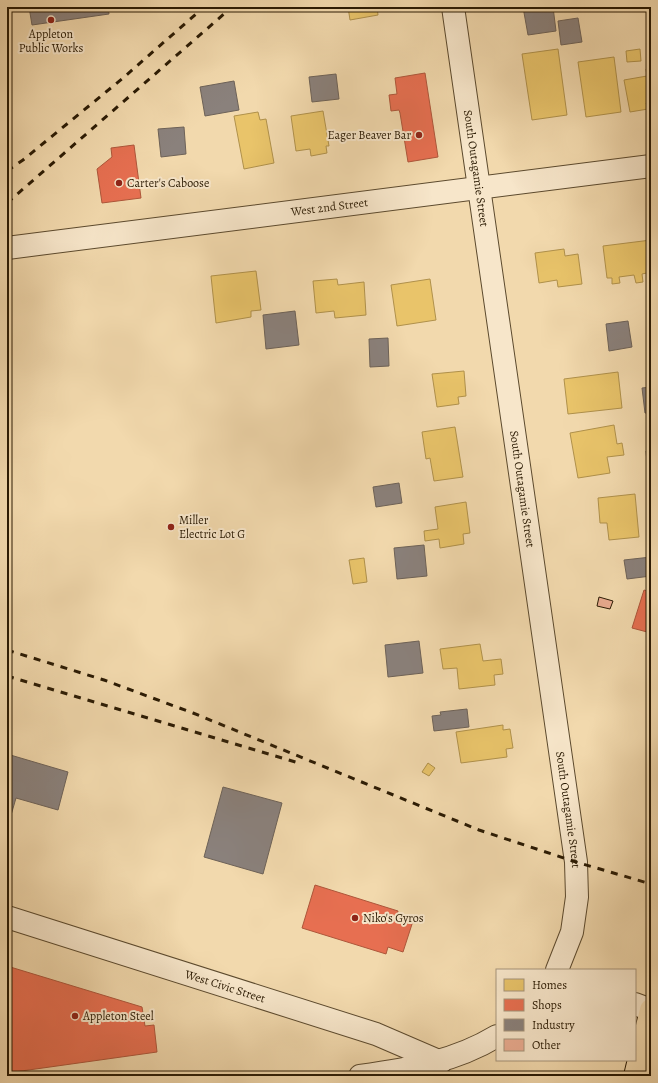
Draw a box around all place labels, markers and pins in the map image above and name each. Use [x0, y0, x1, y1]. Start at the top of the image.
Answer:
marker: Appleton Public Works [46, 15, 56, 25]
place label: Appleton Public Works [19, 26, 83, 56]
place label: Eager Beaver Bar [328, 127, 411, 143]
marker: Eager Beaver Bar [414, 130, 424, 140]
place label: Carter's Caboose [127, 175, 209, 191]
marker: Carter's Caboose [114, 178, 124, 188]
place label: Miller Electric Lot G [179, 512, 245, 542]
marker: Miller Electric Lot G [166, 522, 176, 532]
place label: Niko's Gyros [363, 910, 424, 926]
marker: Niko's Gyros [350, 913, 360, 923]
place label: Appleton Steel [82, 1008, 154, 1024]
marker: Appleton Steel [70, 1011, 80, 1021]

